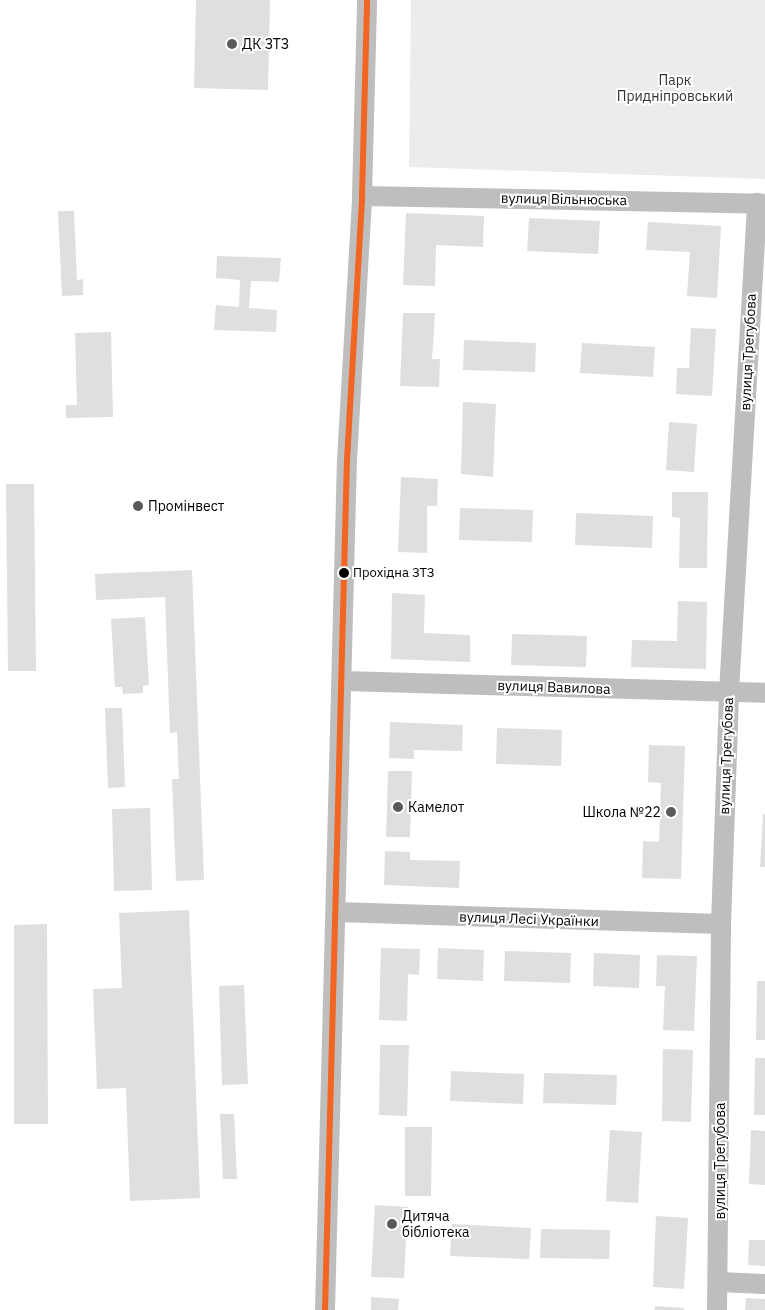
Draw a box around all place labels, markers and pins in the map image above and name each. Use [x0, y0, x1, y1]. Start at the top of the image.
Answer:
place label: ДК ЗТЗ [242, 36, 289, 52]
marker: ДК ЗТЗ [226, 38, 238, 50]
place label: Промінвест [148, 498, 224, 514]
marker: Промінвест [132, 500, 144, 512]
place label: Прохідна ЗТЗ [353, 565, 435, 581]
marker: Прохідна ЗТЗ [339, 568, 349, 578]
place label: Камелот [408, 799, 464, 815]
marker: Камелот [392, 801, 404, 813]
place label: Школа №22 [582, 804, 661, 820]
marker: Школа №22 [665, 806, 677, 818]
place label: Дитяча бібліотека [402, 1208, 469, 1240]
marker: Дитяча бібліотека [386, 1218, 398, 1230]

